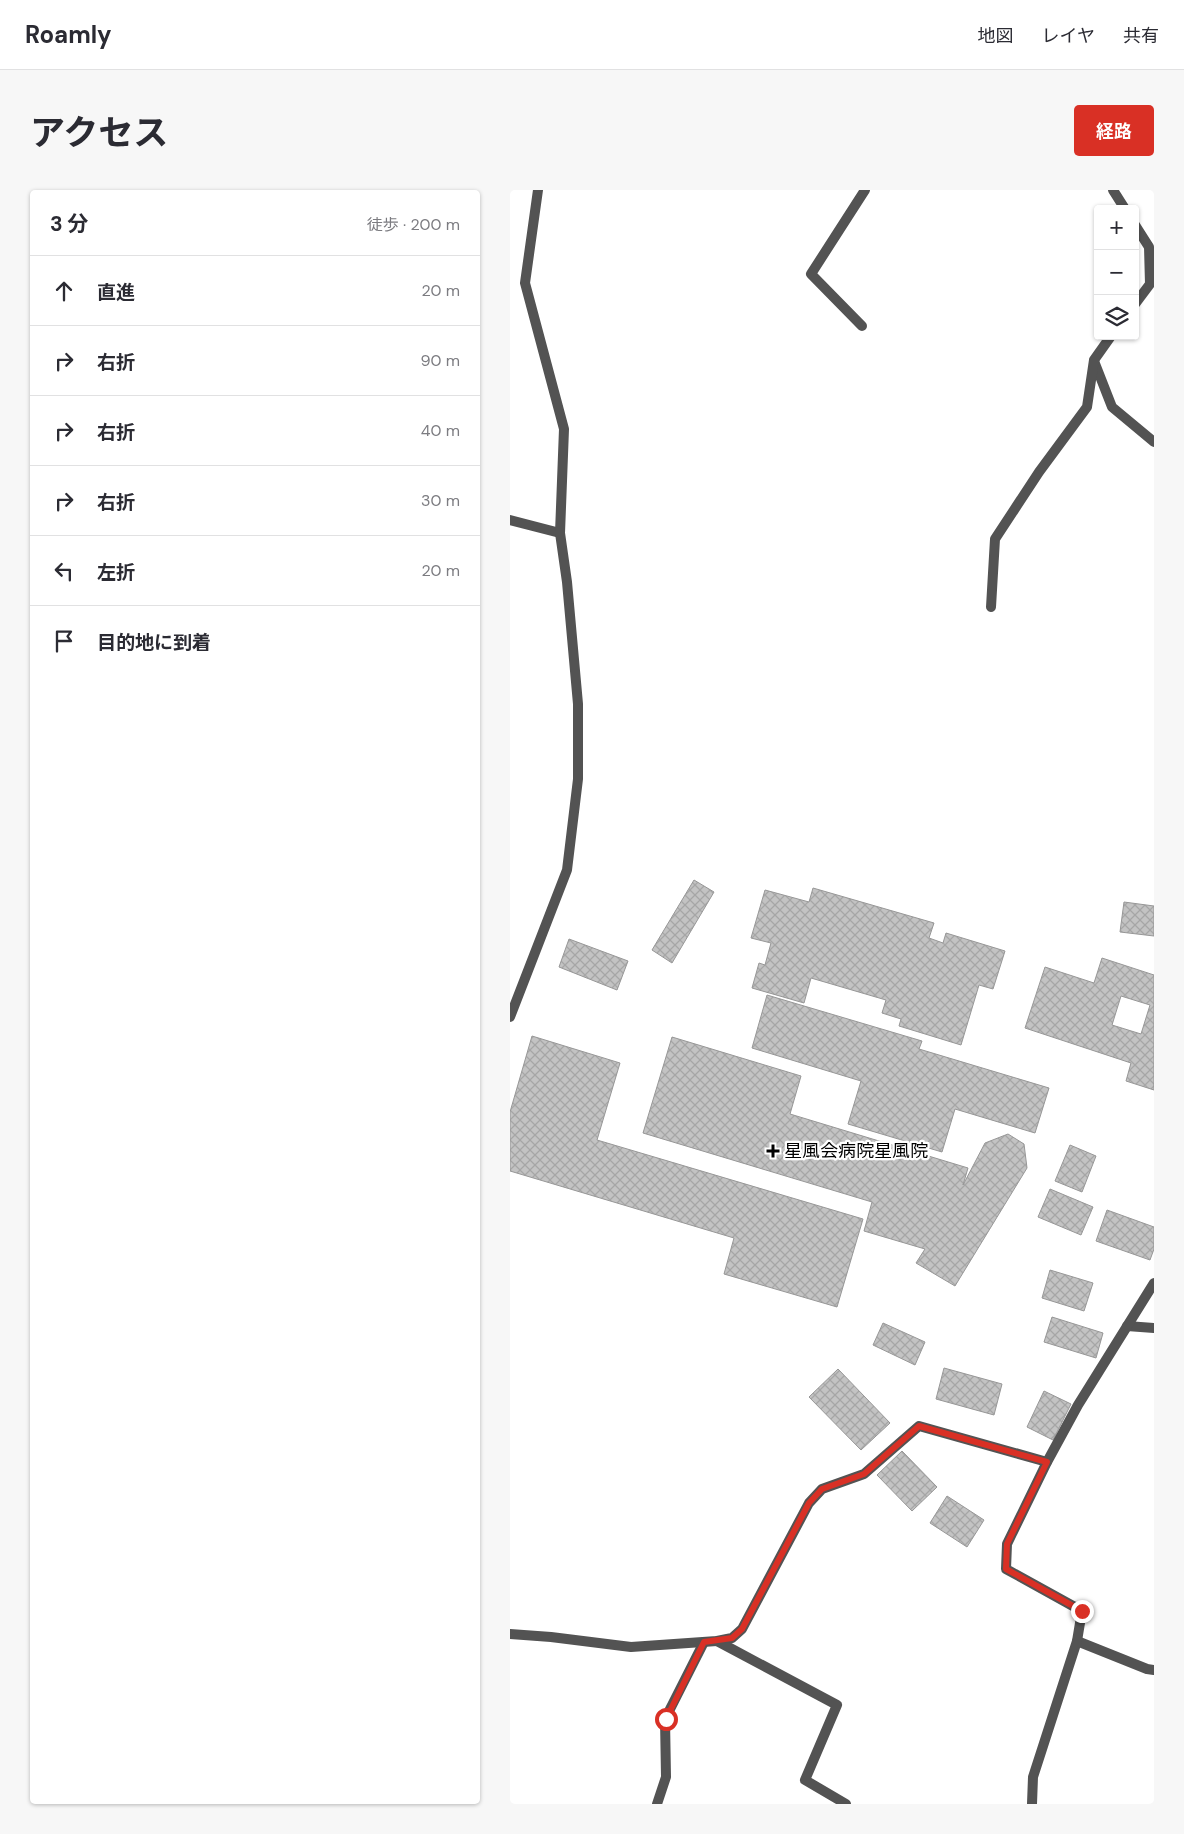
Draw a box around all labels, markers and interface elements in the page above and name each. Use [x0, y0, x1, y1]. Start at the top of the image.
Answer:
text: Roamly [25, 19, 112, 50]
text: 地図 [978, 24, 1014, 48]
text: レイヤ [1042, 24, 1095, 48]
text: 共有 [1123, 24, 1159, 48]
button: 経路 [1074, 105, 1154, 156]
text: アクセス [30, 110, 168, 156]
map controls [1094, 205, 1139, 340]
button: + [1094, 205, 1139, 250]
text: 3 分 [50, 210, 89, 238]
text: 徒歩 · 200 m [367, 214, 460, 235]
button: − [1094, 250, 1139, 295]
icon: ahead [50, 277, 78, 305]
text: 直進 [97, 280, 135, 305]
text: 20 m [421, 280, 460, 301]
button: layers [1094, 295, 1139, 340]
icon: right [50, 347, 78, 375]
text: 右折 [97, 350, 135, 375]
text: 90 m [420, 350, 460, 371]
icon: right [50, 417, 78, 445]
text: 右折 [97, 420, 135, 445]
text: 40 m [421, 420, 460, 441]
icon: right [50, 487, 78, 515]
text: 右折 [97, 490, 135, 515]
text: 30 m [421, 490, 460, 511]
icon: left [50, 557, 78, 585]
text: 左折 [97, 560, 135, 585]
text: 20 m [421, 560, 460, 581]
icon: arrive [50, 627, 78, 655]
text: 目的地に到着 [97, 630, 211, 655]
place label: 星風会病院星風院 [784, 1139, 928, 1163]
marker: 星風会病院星風院 [766, 1144, 780, 1158]
route end [1071, 1600, 1094, 1623]
route start [655, 1708, 678, 1731]

